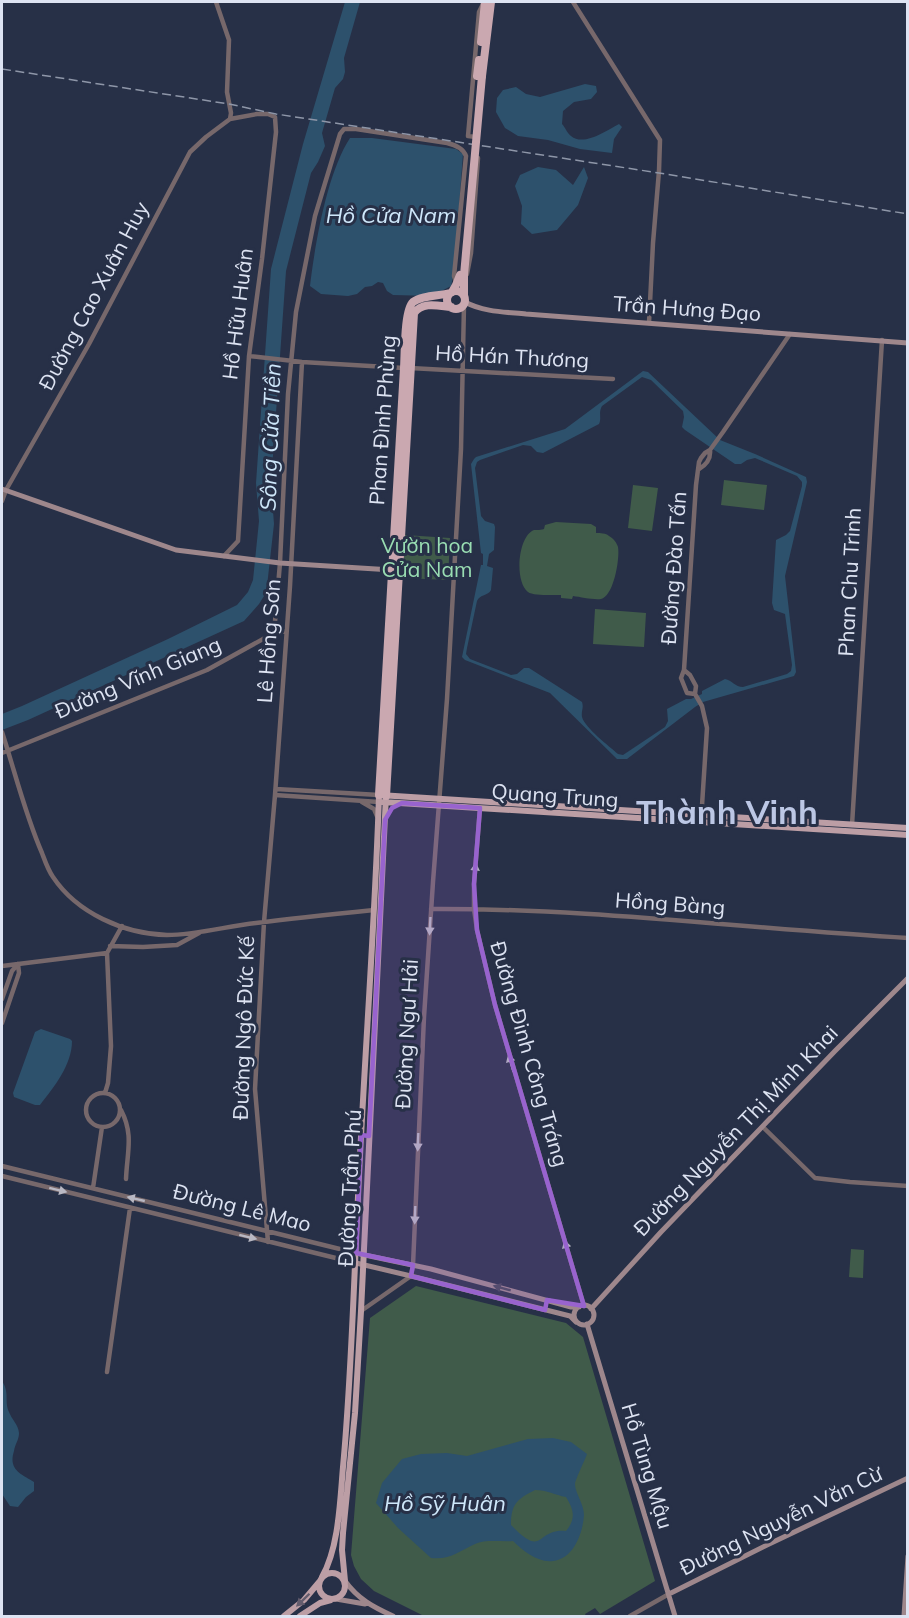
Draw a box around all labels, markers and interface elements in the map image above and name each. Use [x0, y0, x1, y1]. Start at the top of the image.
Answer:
street label: Đường Cao Xuân Huy [32, 197, 154, 394]
water label: Hồ Cửa Nam [326, 201, 456, 229]
street label: Hồ Hữu Huân [216, 247, 258, 381]
street label: Trần Hưng Đạo [612, 290, 762, 326]
street label: Phan Đình Phùng [363, 334, 401, 506]
street label: Hồ Hán Thương [434, 339, 590, 373]
water label: Sông Cửa Tiền [253, 363, 287, 511]
street label: Đường Đào Tấn [655, 490, 691, 645]
street label: Phan Chu Trinh [832, 507, 866, 657]
park label: Vườn hoa Cửa Nam [381, 532, 473, 582]
street label: Lê Hồng Sơn [251, 578, 285, 704]
street label: Đường Vĩnh Giang [51, 630, 225, 724]
street label: Quang Trung [491, 778, 619, 812]
district label: Thành Vinh [636, 791, 818, 832]
one-way arrow [470, 863, 480, 882]
street label: Hồng Bàng [614, 886, 726, 920]
one-way arrow [425, 917, 434, 936]
street label: Đường Ngô Đức Kế [227, 935, 259, 1120]
street label: Đường Đinh Công Tráng [485, 938, 575, 1169]
street label: Đường Ngư Hải [389, 958, 423, 1109]
street label: Đường Nguyễn Thị Minh Khai [628, 1020, 843, 1241]
one-way arrow [506, 1054, 515, 1072]
street label: Đường Trần Phú [332, 1109, 366, 1267]
one-way arrow [413, 1133, 423, 1152]
street label: Đường Lê Mao [171, 1177, 314, 1237]
one-way arrow [49, 1186, 67, 1196]
one-way arrow [127, 1193, 145, 1203]
one-way arrow [411, 1205, 420, 1224]
one-way arrow [238, 1233, 257, 1242]
one-way arrow [562, 1240, 571, 1258]
one-way arrow [493, 1283, 511, 1292]
street label: Hồ Tùng Mậu [617, 1400, 679, 1532]
street label: Đường Nguyễn Văn Cừ [675, 1459, 887, 1580]
water label: Hồ Sỹ Huân [384, 1489, 506, 1517]
one-way arrow [297, 1592, 311, 1606]

